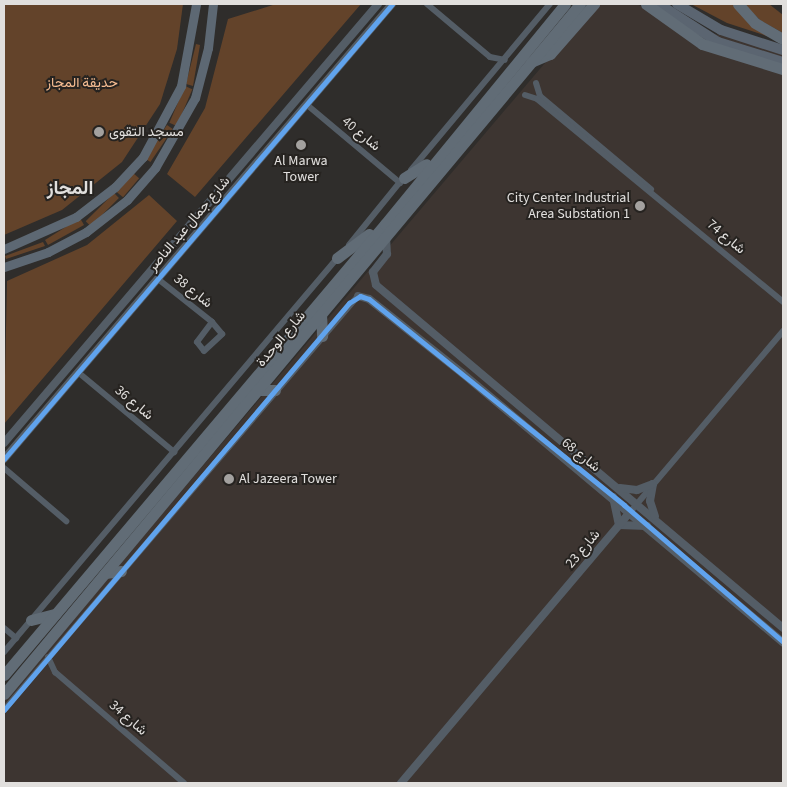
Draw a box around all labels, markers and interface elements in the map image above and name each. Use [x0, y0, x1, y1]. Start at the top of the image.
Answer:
park label: حديقة المجاز [46, 75, 118, 91]
street label: شارع 40 [338, 113, 384, 155]
place label: مسجد التقوى [109, 124, 184, 140]
marker: مسجد التقوى [93, 126, 105, 138]
marker: Al Marwa Tower [295, 139, 307, 151]
place label: Al Marwa Tower [274, 153, 328, 186]
street label: شارع جمال عبد الناصر [144, 173, 234, 275]
district label: المجاز [47, 178, 93, 200]
place label: City Center Industrial Area Substation 1 [507, 190, 630, 222]
marker: City Center Industrial Area Substation 1 [634, 200, 646, 212]
street label: شارع 74 [703, 216, 749, 258]
street label: شارع 38 [170, 270, 216, 312]
street label: شارع الوحدة [253, 308, 309, 370]
street label: شارع 36 [111, 382, 157, 424]
street label: شارع 68 [558, 434, 604, 476]
place label: Al Jazeera Tower [239, 471, 337, 487]
marker: Al Jazeera Tower [223, 473, 235, 485]
street label: شارع 23 [562, 526, 604, 572]
street label: شارع 34 [106, 697, 150, 739]

